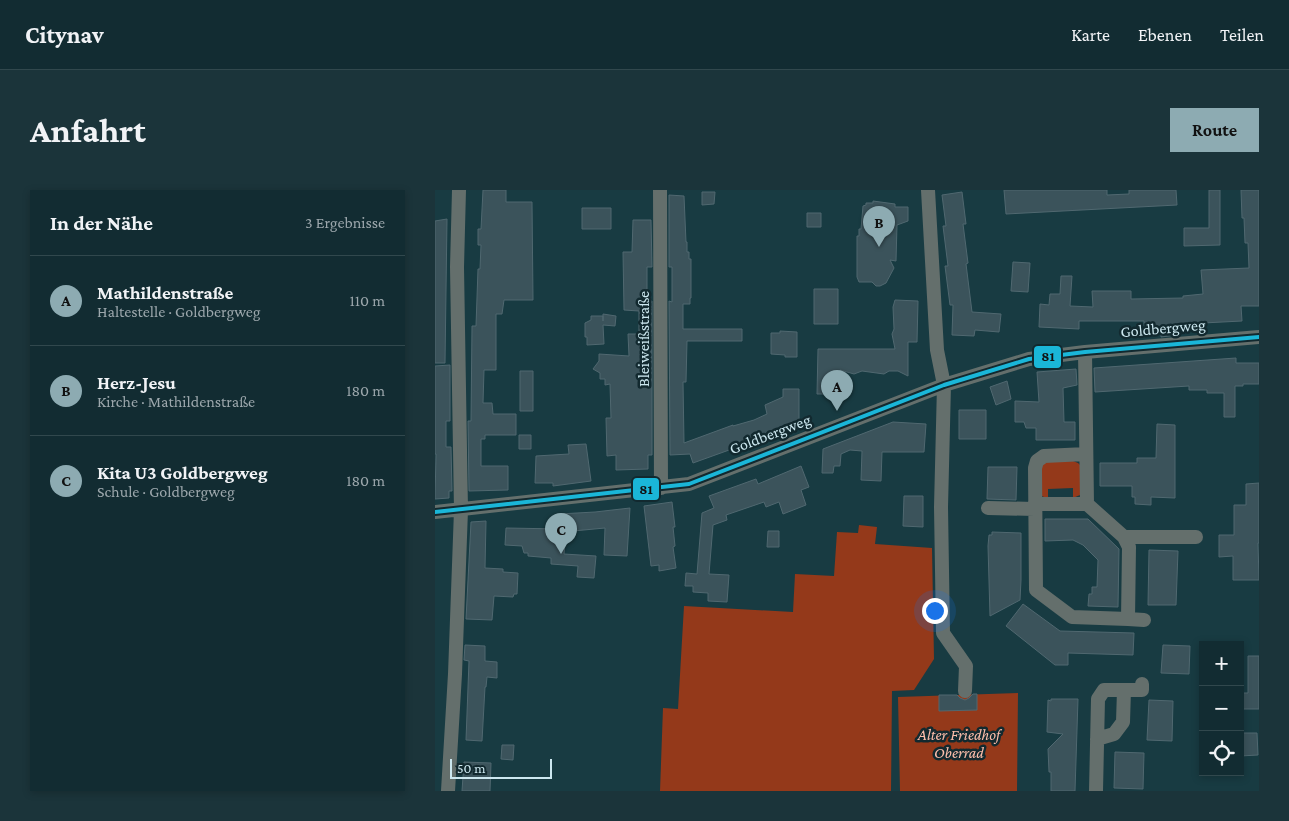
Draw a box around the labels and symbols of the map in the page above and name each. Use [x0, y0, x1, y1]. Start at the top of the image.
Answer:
pin: B [863, 206, 895, 247]
street label: Bleiweißstraße [635, 291, 652, 387]
street label: Goldbergweg [1120, 316, 1207, 341]
line badge: 81 [1033, 345, 1062, 369]
text: 81 [1041, 348, 1055, 364]
pin: A [821, 370, 853, 411]
street label: Goldbergweg [727, 411, 814, 458]
line badge: 81 [632, 477, 660, 501]
text: 81 [639, 481, 653, 497]
pin: C [545, 513, 577, 554]
your location [922, 598, 948, 624]
park label: Alter Friedhof Oberrad [917, 726, 1003, 761]
scale bar [450, 756, 553, 779]

